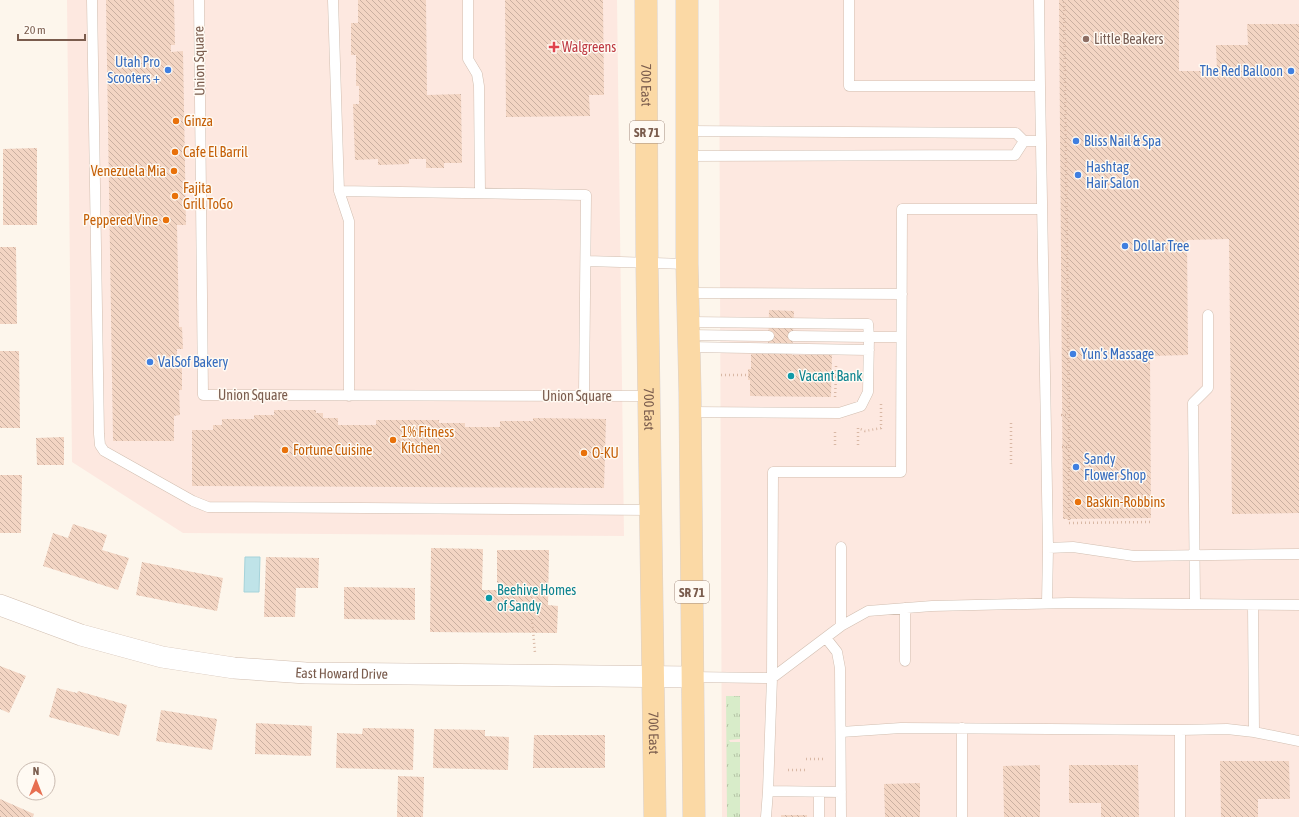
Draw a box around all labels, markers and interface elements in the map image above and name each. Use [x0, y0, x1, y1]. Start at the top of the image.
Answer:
scale bar [18, 16, 85, 42]
text: 20 m [24, 23, 46, 37]
street label: Union Square [190, 26, 208, 96]
place label: Little Beakers [1094, 31, 1163, 47]
marker: Little Beakers [1081, 34, 1091, 44]
place label: Walgreens [562, 39, 616, 55]
marker: Walgreens [549, 42, 559, 52]
place label: Utah Pro Scooters + [107, 54, 160, 86]
street label: 700 East [638, 63, 654, 107]
place label: The Red Balloon [1200, 63, 1283, 79]
marker: Utah Pro Scooters + [163, 65, 173, 75]
marker: The Red Balloon [1286, 66, 1296, 76]
place label: Ginza [184, 113, 213, 129]
marker: Ginza [171, 116, 181, 126]
road number: SR 71 [630, 121, 664, 143]
place label: Bliss Nail & Spa [1084, 133, 1161, 149]
marker: Bliss Nail & Spa [1071, 136, 1081, 146]
place label: Cafe El Barril [183, 144, 248, 160]
marker: Cafe El Barril [170, 147, 180, 157]
place label: Hashtag Hair Salon [1086, 159, 1139, 191]
place label: Venezuela Mia [91, 163, 166, 179]
marker: Venezuela Mia [169, 166, 179, 176]
marker: Hashtag Hair Salon [1073, 170, 1083, 180]
place label: Fajita Grill ToGo [183, 180, 233, 212]
marker: Fajita Grill ToGo [170, 191, 180, 201]
place label: Peppered Vine [83, 212, 158, 228]
marker: Peppered Vine [161, 215, 171, 225]
place label: Dollar Tree [1133, 238, 1189, 254]
marker: Dollar Tree [1120, 241, 1130, 251]
place label: Yun's Massage [1081, 346, 1154, 362]
marker: Yun's Massage [1068, 349, 1078, 359]
place label: ValSof Bakery [158, 354, 228, 370]
marker: ValSof Bakery [145, 357, 155, 367]
place label: Vacant Bank [799, 368, 862, 384]
marker: Vacant Bank [786, 371, 796, 381]
street label: Union Square [218, 387, 288, 403]
street label: 700 East [641, 387, 657, 431]
street label: Union Square [542, 388, 612, 404]
place label: 1% Fitness Kitchen [401, 424, 454, 456]
marker: 1% Fitness Kitchen [388, 435, 398, 445]
place label: Fortune Cuisine [293, 442, 372, 458]
marker: Fortune Cuisine [280, 445, 290, 455]
place label: O-KU [592, 445, 619, 461]
marker: O-KU [579, 448, 589, 458]
place label: Sandy Flower Shop [1084, 451, 1147, 483]
marker: Sandy Flower Shop [1071, 462, 1081, 472]
place label: Baskin-Robbins [1086, 494, 1165, 510]
marker: Baskin-Robbins [1073, 497, 1083, 507]
road number: SR 71 [675, 581, 709, 603]
place label: Beehive Homes of Sandy [497, 582, 576, 614]
marker: Beehive Homes of Sandy [484, 593, 494, 603]
street label: East Howard Drive [295, 664, 388, 682]
street label: 700 East [645, 711, 662, 755]
north arrow [16, 761, 56, 801]
text: N [33, 765, 39, 777]

